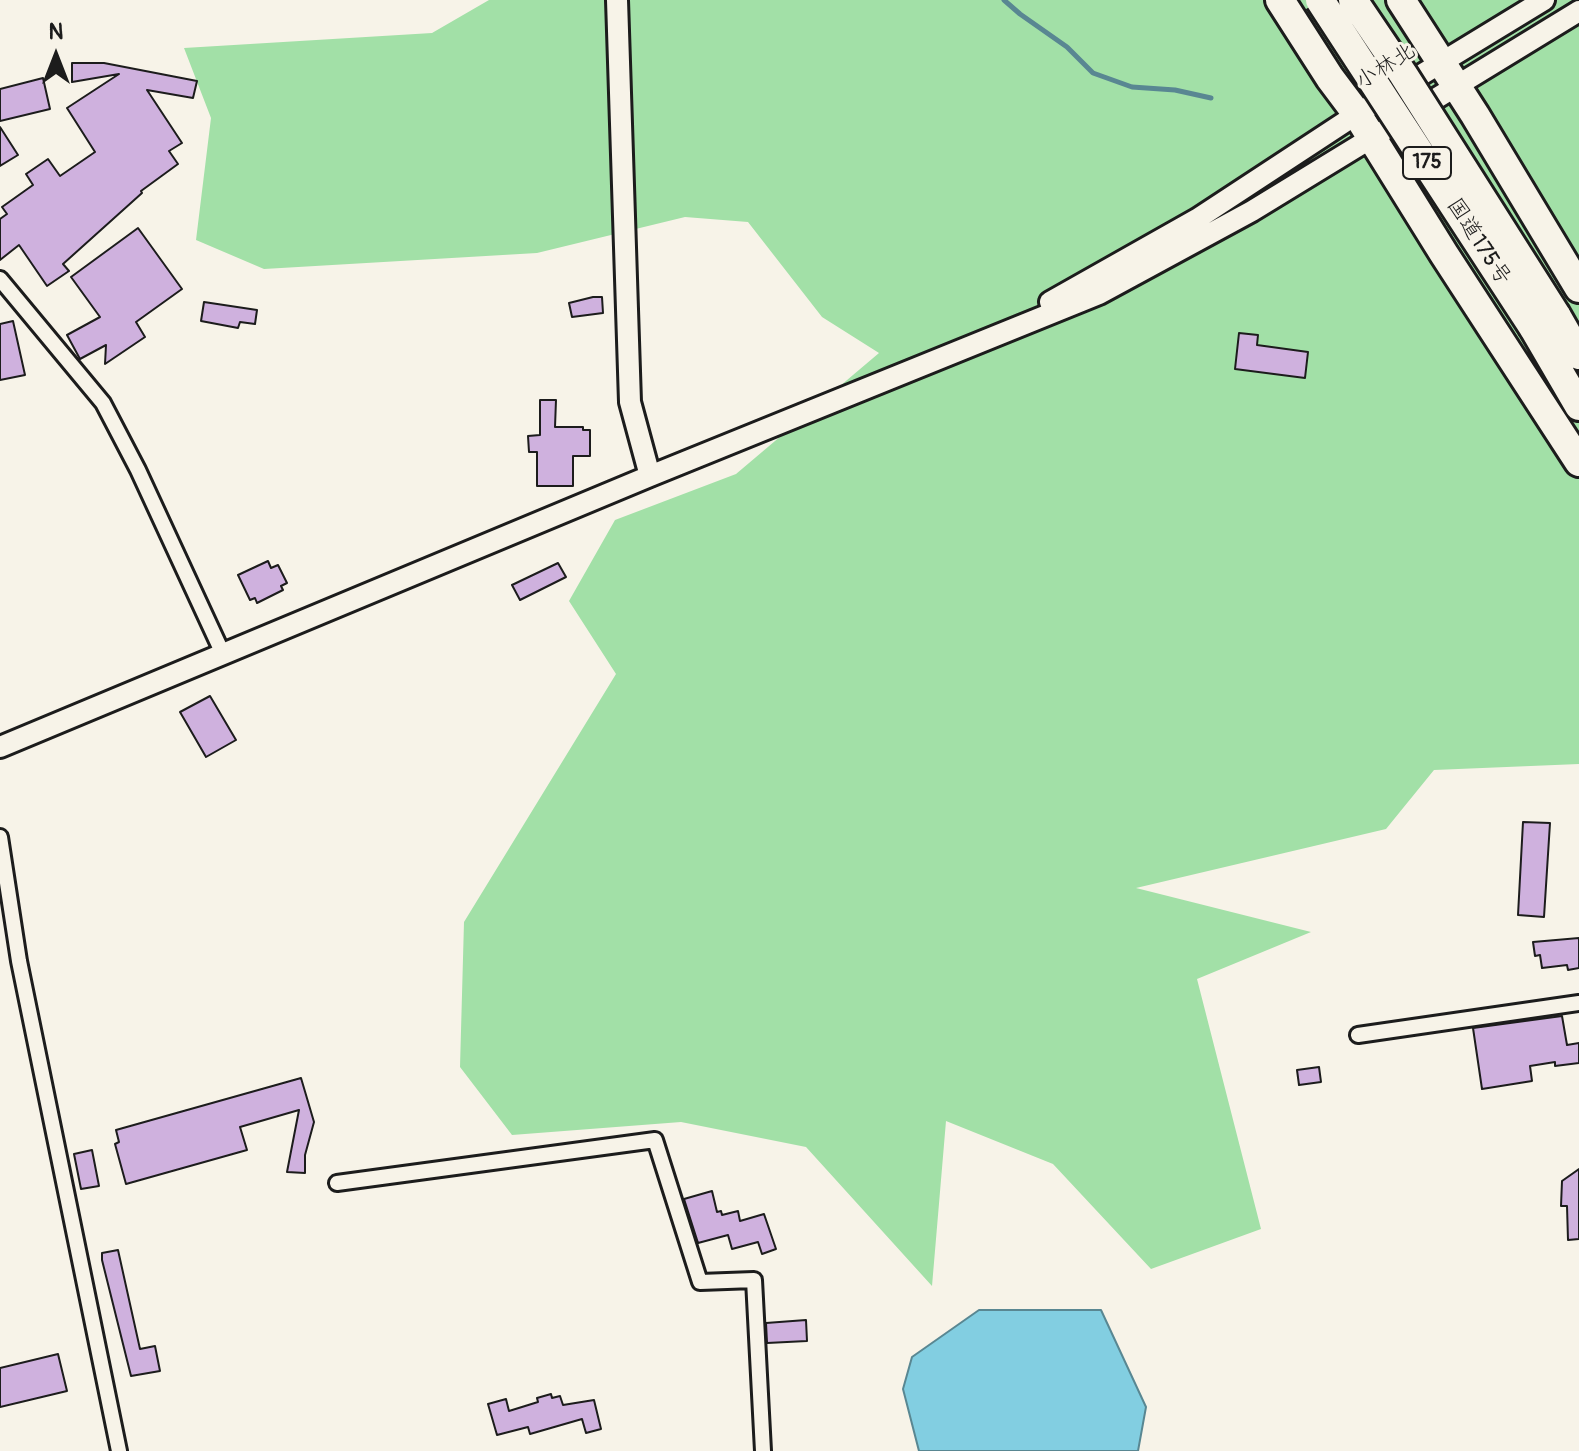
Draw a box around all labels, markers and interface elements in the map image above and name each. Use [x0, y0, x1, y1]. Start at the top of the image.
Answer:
north arrow [16, 16, 96, 96]
text: N [49, 18, 63, 46]
street label: 小林北 [1351, 38, 1421, 96]
road number: 175 [1403, 147, 1451, 179]
street label: 国道175号 [1440, 194, 1516, 290]

